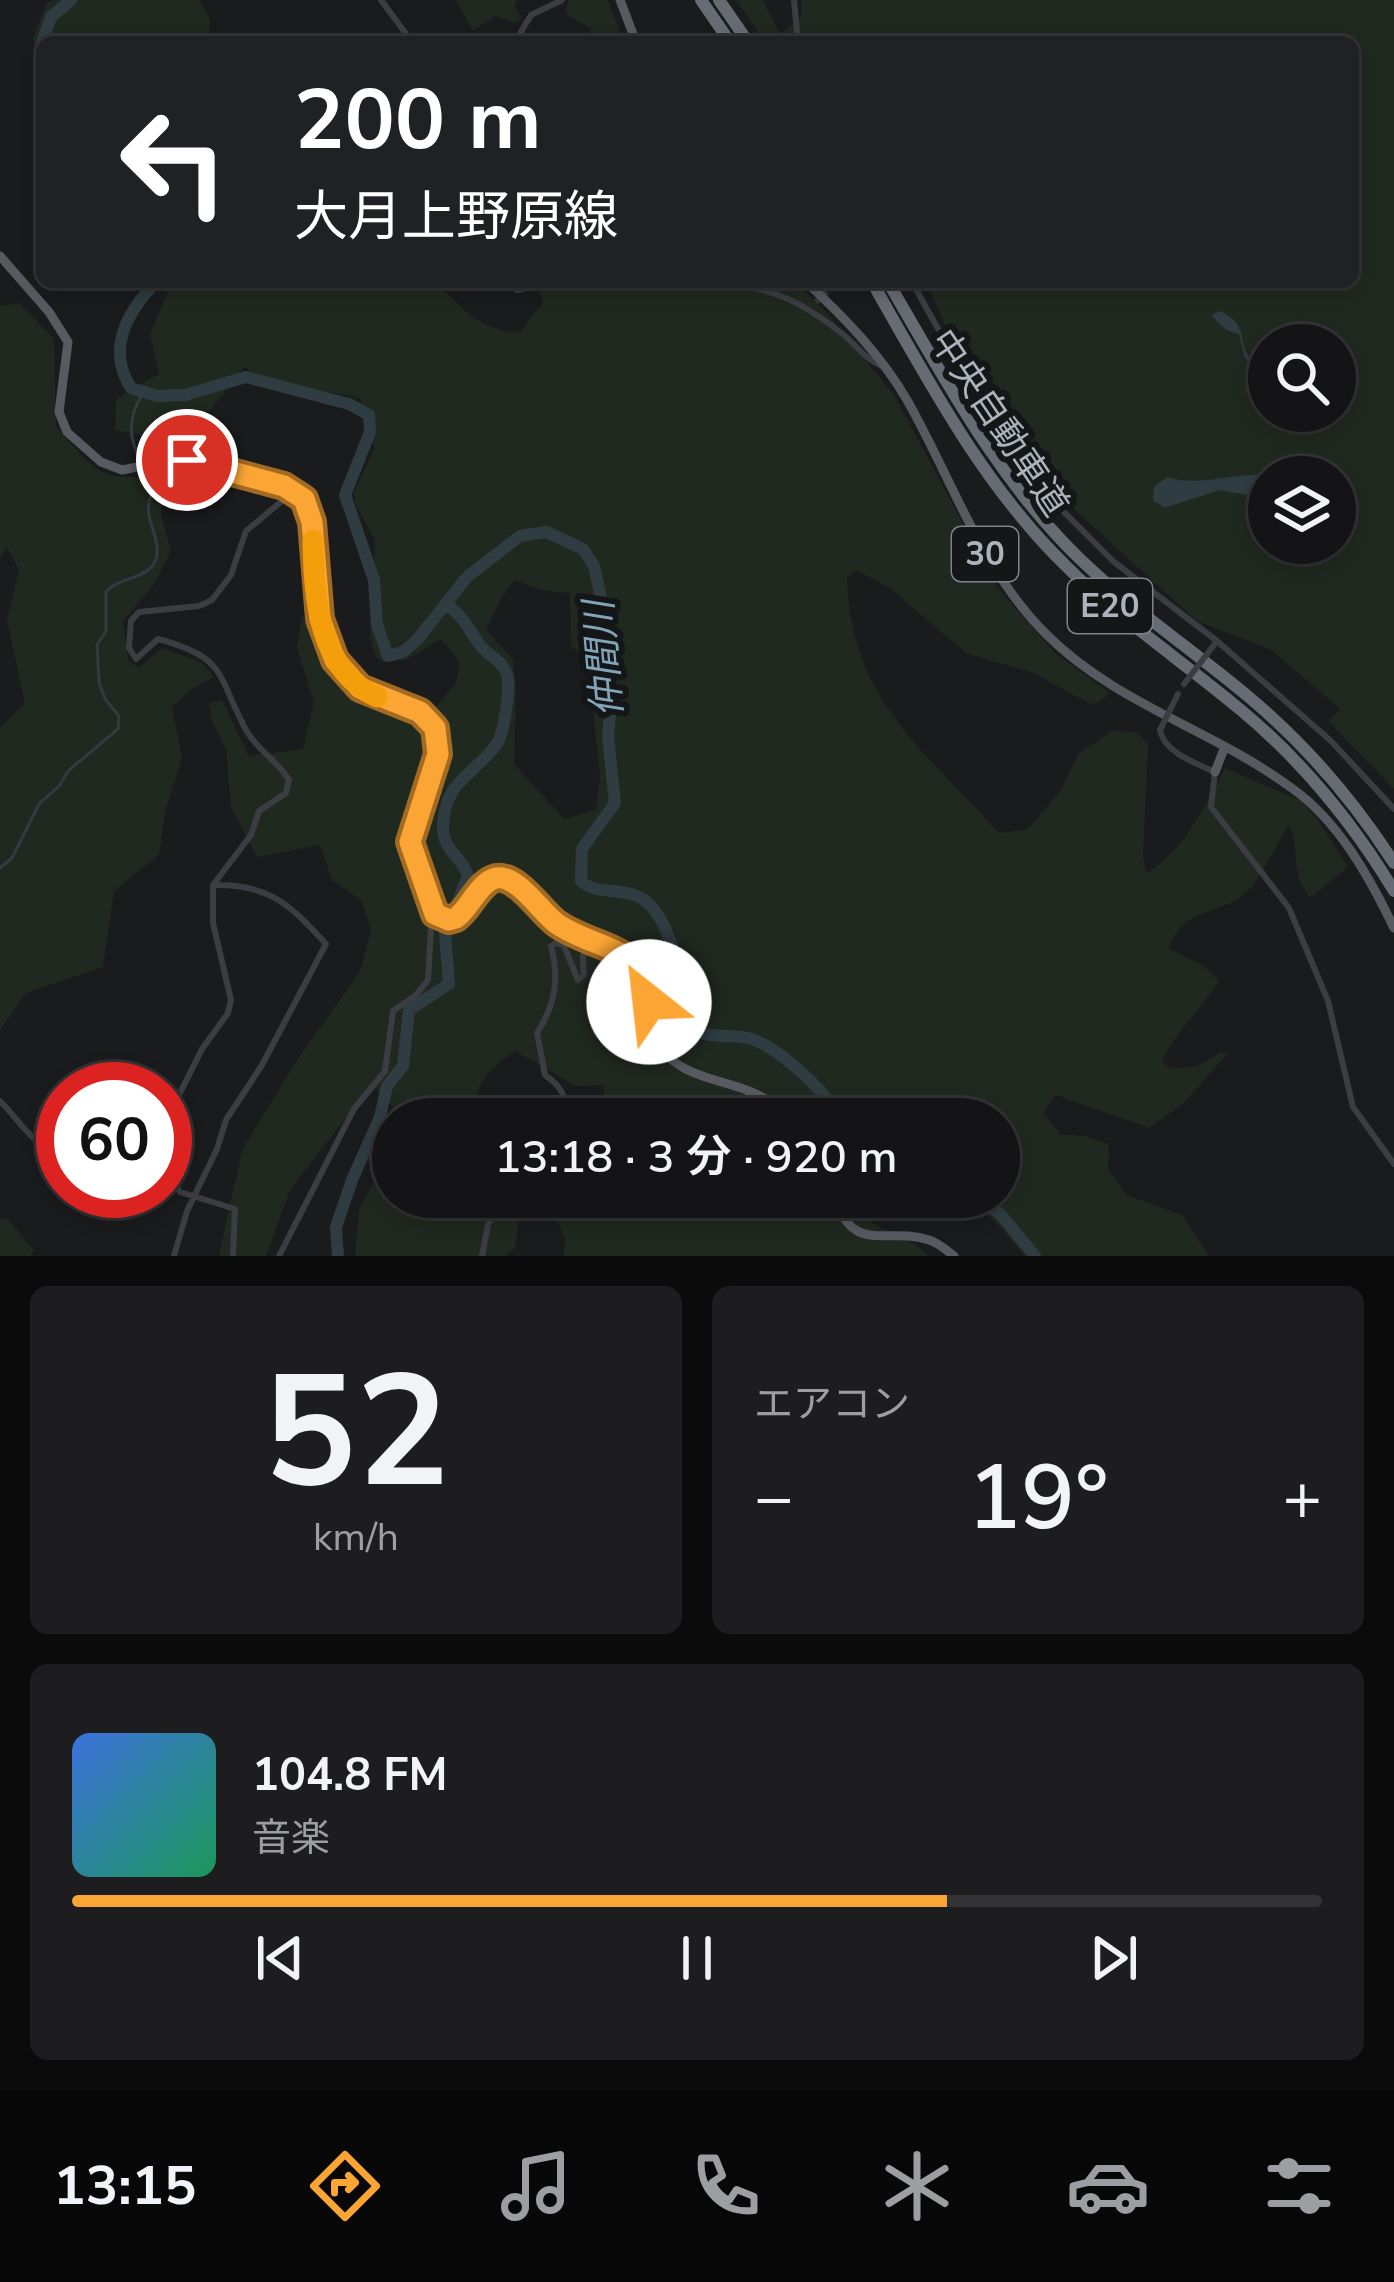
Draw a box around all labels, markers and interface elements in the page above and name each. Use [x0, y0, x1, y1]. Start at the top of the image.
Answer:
text: 200 m [294, 63, 542, 178]
icon: left [96, 84, 252, 240]
text: 大月上野原線 [294, 180, 618, 254]
street label: 中央自動車道 [918, 320, 1080, 526]
map controls [1248, 324, 1356, 564]
button: search [1248, 324, 1356, 432]
pin [136, 409, 238, 511]
icon: arrive [154, 427, 220, 493]
button: layers [1248, 456, 1356, 564]
road number: 30 [952, 527, 1018, 581]
road number: E20 [1068, 579, 1152, 633]
water label: 仲間川 [572, 594, 635, 720]
position arrow [586, 939, 712, 1065]
speed limit sign: 60 [36, 1062, 192, 1218]
text: 13:18 · 3 分 · 920 m [495, 1127, 897, 1188]
text: 52 [262, 1326, 450, 1539]
text: エアコン [754, 1378, 910, 1431]
text: 19° [967, 1437, 1109, 1560]
text: − [754, 1453, 794, 1543]
text: + [1282, 1453, 1322, 1543]
text: km/h [313, 1511, 399, 1564]
text: 104.8 FM [252, 1745, 448, 1806]
text: 音楽 [252, 1812, 330, 1865]
icon: previous [247, 1925, 313, 1991]
icon: pause [664, 1925, 730, 1991]
icon: next [1081, 1925, 1147, 1991]
icon: directions [303, 2144, 387, 2228]
icon: music [494, 2144, 578, 2228]
icon: phone [684, 2144, 768, 2228]
icon: climate [875, 2144, 959, 2228]
icon: car [1066, 2144, 1150, 2228]
icon: filters [1257, 2144, 1341, 2228]
text: 13:15 [53, 2149, 196, 2223]

